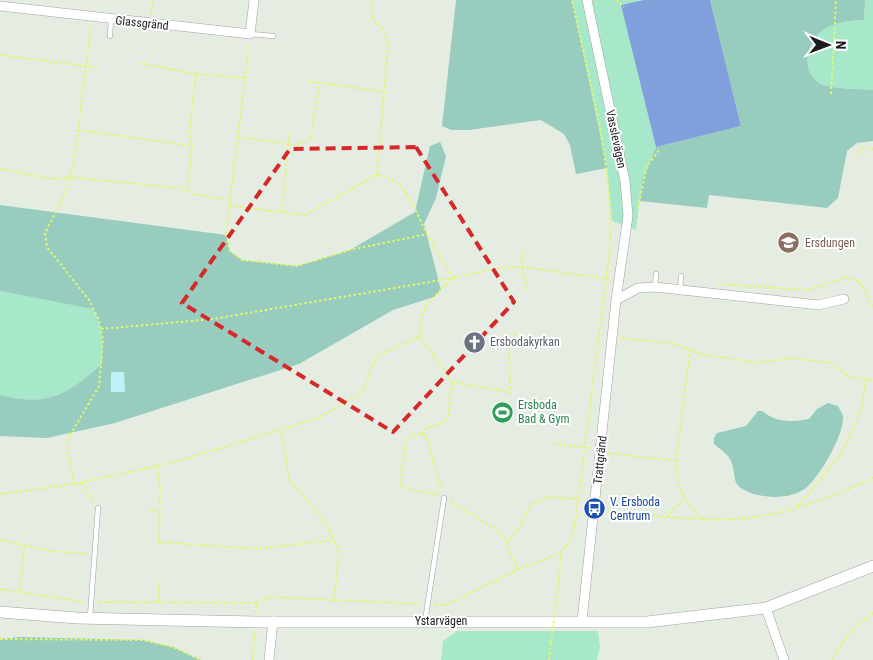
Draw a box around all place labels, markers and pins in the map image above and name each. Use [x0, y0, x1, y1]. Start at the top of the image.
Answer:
school or university icon: Ersdungen [777, 231, 801, 255]
place label: Ersdungen [805, 236, 855, 250]
church icon: Ersbodakyrkan [462, 330, 486, 354]
place label: Ersbodakyrkan [490, 335, 560, 349]
place label: Ersboda Bad & Gym [518, 398, 569, 426]
sports icon: Ersboda Bad & Gym [490, 400, 514, 424]
place label: V. Ersboda Centrum [610, 495, 660, 523]
bus stop icon: V. Ersboda Centrum [582, 497, 606, 521]

